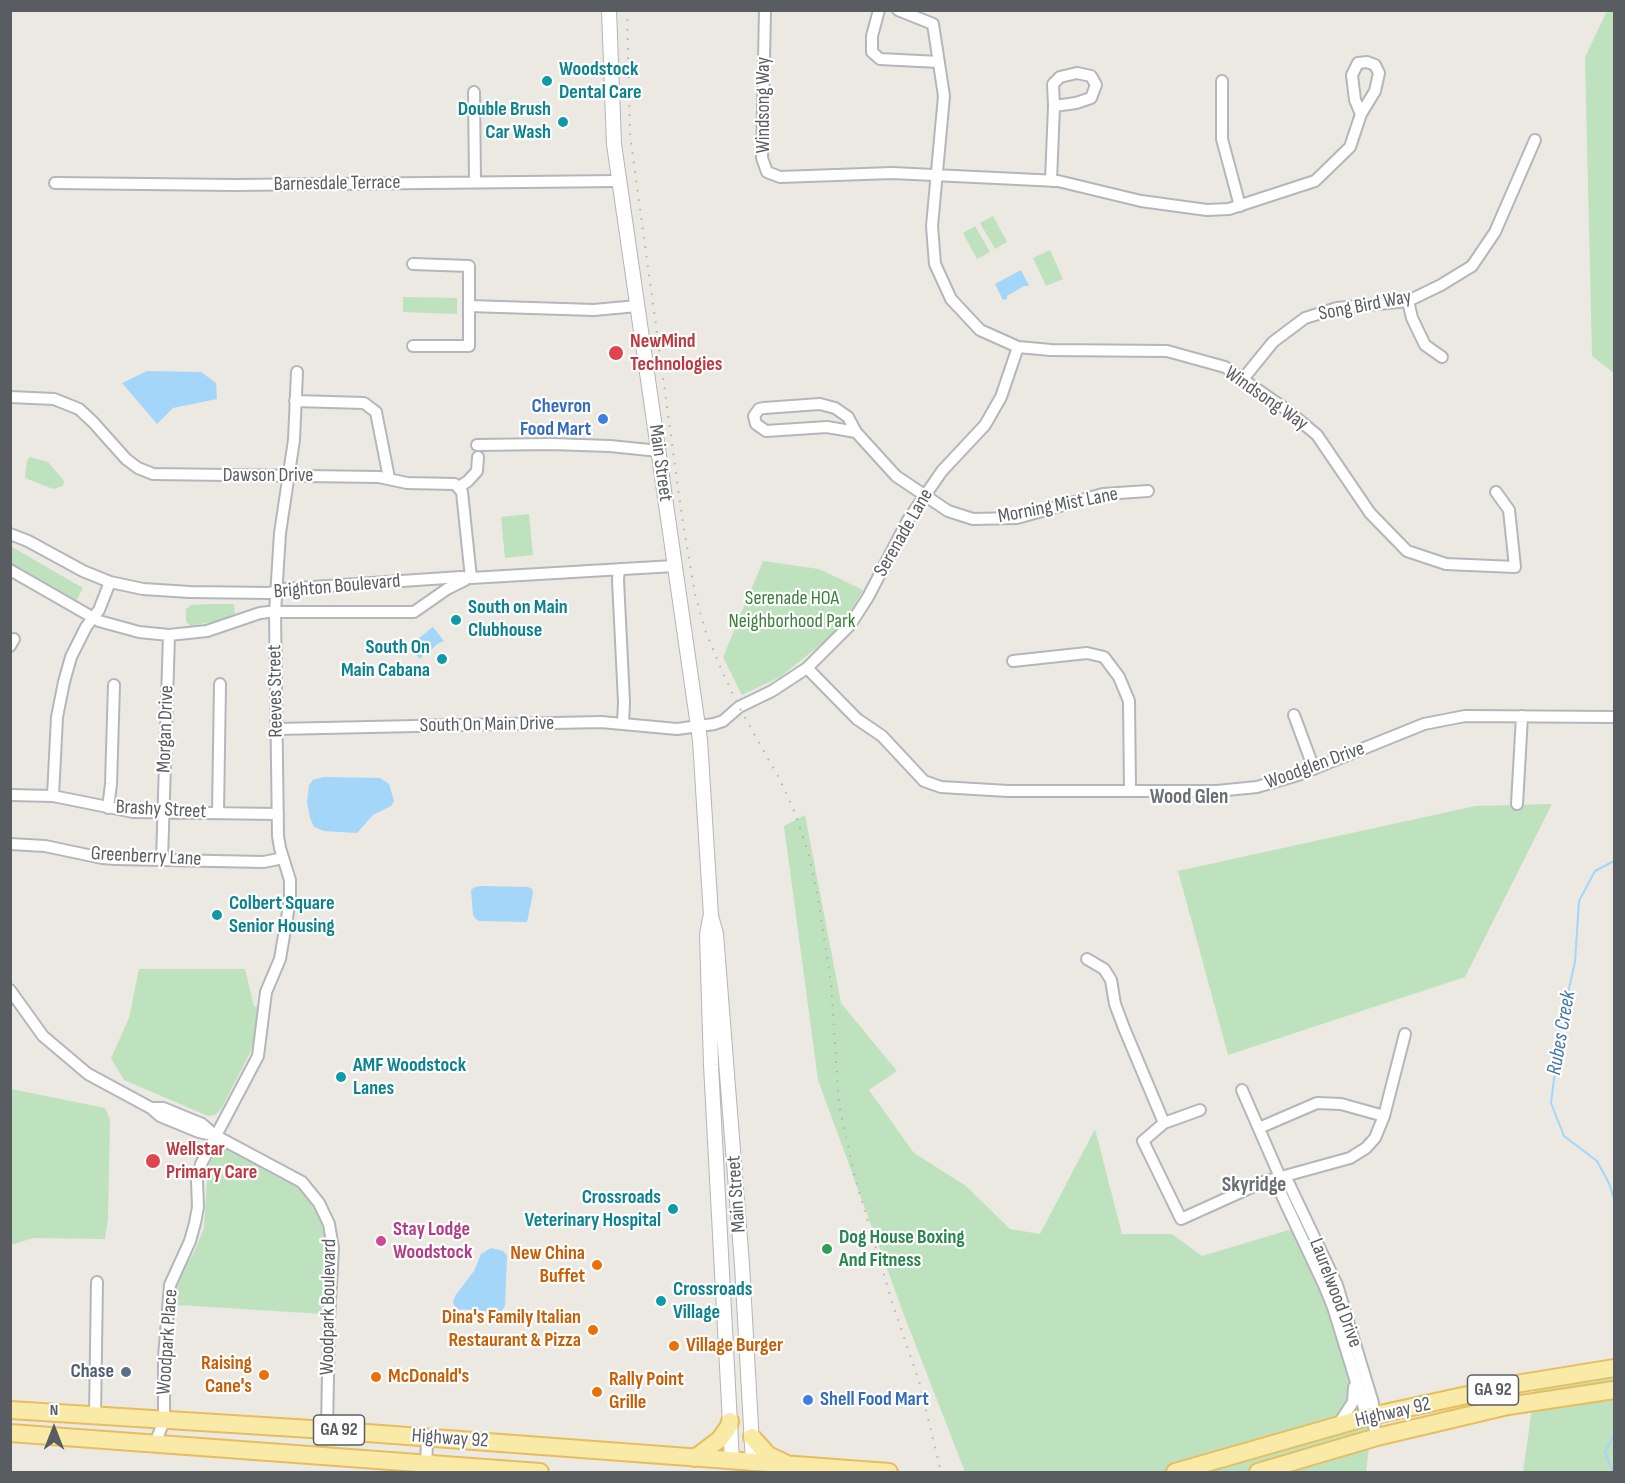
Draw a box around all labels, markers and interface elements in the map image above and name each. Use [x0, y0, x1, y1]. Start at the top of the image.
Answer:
street label: Windsong Way [752, 57, 776, 153]
place label: Woodstock Dental Care [559, 58, 642, 105]
marker: Woodstock Dental Care [540, 74, 554, 88]
place label: Double Brush Car Wash [458, 98, 551, 145]
marker: Double Brush Car Wash [556, 115, 570, 129]
street label: Barnesdale Terrace [273, 171, 401, 197]
street label: Song Bird Way [1317, 285, 1413, 327]
place label: NewMind Technologies [630, 330, 722, 377]
marker: NewMind Technologies [607, 344, 625, 362]
street label: Windsong Way [1220, 361, 1312, 437]
place label: Chevron Food Mart [520, 395, 591, 442]
marker: Chevron Food Mart [596, 412, 610, 426]
street label: Main Street [643, 423, 677, 503]
street label: Dawson Drive [223, 464, 313, 488]
street label: Morning Mist Lane [996, 483, 1120, 529]
street label: Serenade Lane [869, 485, 939, 581]
street label: Brighton Boulevard [273, 570, 401, 604]
park label: Serenade HOA Neighborhood Park [729, 587, 855, 634]
place label: South on Main Clubhouse [468, 596, 568, 643]
marker: South on Main Clubhouse [449, 613, 463, 627]
place label: South On Main Cabana [341, 636, 430, 683]
street label: Reeves Street [263, 644, 289, 738]
marker: South On Main Cabana [435, 652, 449, 666]
street label: Morgan Drive [152, 685, 180, 773]
street label: South On Main Drive [419, 712, 555, 738]
street label: Woodglen Drive [1262, 737, 1368, 795]
district label: Wood Glen [1150, 785, 1228, 811]
street label: Brashy Street [115, 796, 207, 824]
street label: Greenberry Lane [90, 842, 202, 872]
place label: Colbert Square Senior Housing [229, 892, 335, 939]
marker: Colbert Square Senior Housing [210, 908, 224, 922]
water label: Rubes Creek [1542, 989, 1582, 1077]
place label: AMF Woodstock Lanes [353, 1054, 466, 1101]
marker: AMF Woodstock Lanes [334, 1070, 348, 1084]
place label: Wellstar Primary Care [166, 1138, 257, 1185]
marker: Wellstar Primary Care [144, 1152, 162, 1170]
street label: Main Street [722, 1155, 752, 1233]
district label: Skyridge [1222, 1173, 1286, 1199]
place label: Crossroads Veterinary Hospital [525, 1186, 661, 1233]
marker: Crossroads Veterinary Hospital [666, 1202, 680, 1216]
place label: Stay Lodge Woodstock [393, 1218, 472, 1265]
place label: Dog House Boxing And Fitness [839, 1226, 965, 1273]
marker: Stay Lodge Woodstock [374, 1234, 388, 1248]
street label: Laurelwood Drive [1303, 1235, 1367, 1351]
street label: Woodpark Boulevard [316, 1239, 342, 1375]
place label: New China Buffet [510, 1242, 585, 1289]
marker: Dog House Boxing And Fitness [820, 1242, 834, 1256]
marker: New China Buffet [590, 1258, 604, 1272]
place label: Crossroads Village [673, 1278, 752, 1325]
street label: Woodpark Place [152, 1288, 184, 1396]
marker: Crossroads Village [654, 1294, 668, 1308]
place label: Dina's Family Italian Restaurant & Pizza [442, 1306, 581, 1353]
marker: Dina's Family Italian Restaurant & Pizza [586, 1323, 600, 1337]
place label: Village Burger [686, 1334, 783, 1358]
marker: Village Burger [667, 1339, 681, 1353]
place label: Raising Cane's [201, 1352, 252, 1399]
place label: Chase [70, 1360, 114, 1384]
marker: Chase [119, 1365, 133, 1379]
place label: McDonald's [388, 1365, 469, 1389]
marker: Raising Cane's [257, 1368, 271, 1382]
place label: Rally Point Grille [609, 1368, 684, 1415]
marker: McDonald's [369, 1370, 383, 1384]
road number: GA 92 [1468, 1375, 1518, 1405]
marker: Rally Point Grille [590, 1385, 604, 1399]
place label: Shell Food Mart [820, 1388, 929, 1412]
marker: Shell Food Mart [801, 1393, 815, 1407]
street label: Highway 92 [1353, 1393, 1433, 1433]
north arrow [24, 1399, 84, 1459]
text: N [50, 1401, 58, 1420]
road number: GA 92 [314, 1415, 364, 1445]
street label: Highway 92 [411, 1424, 489, 1454]

